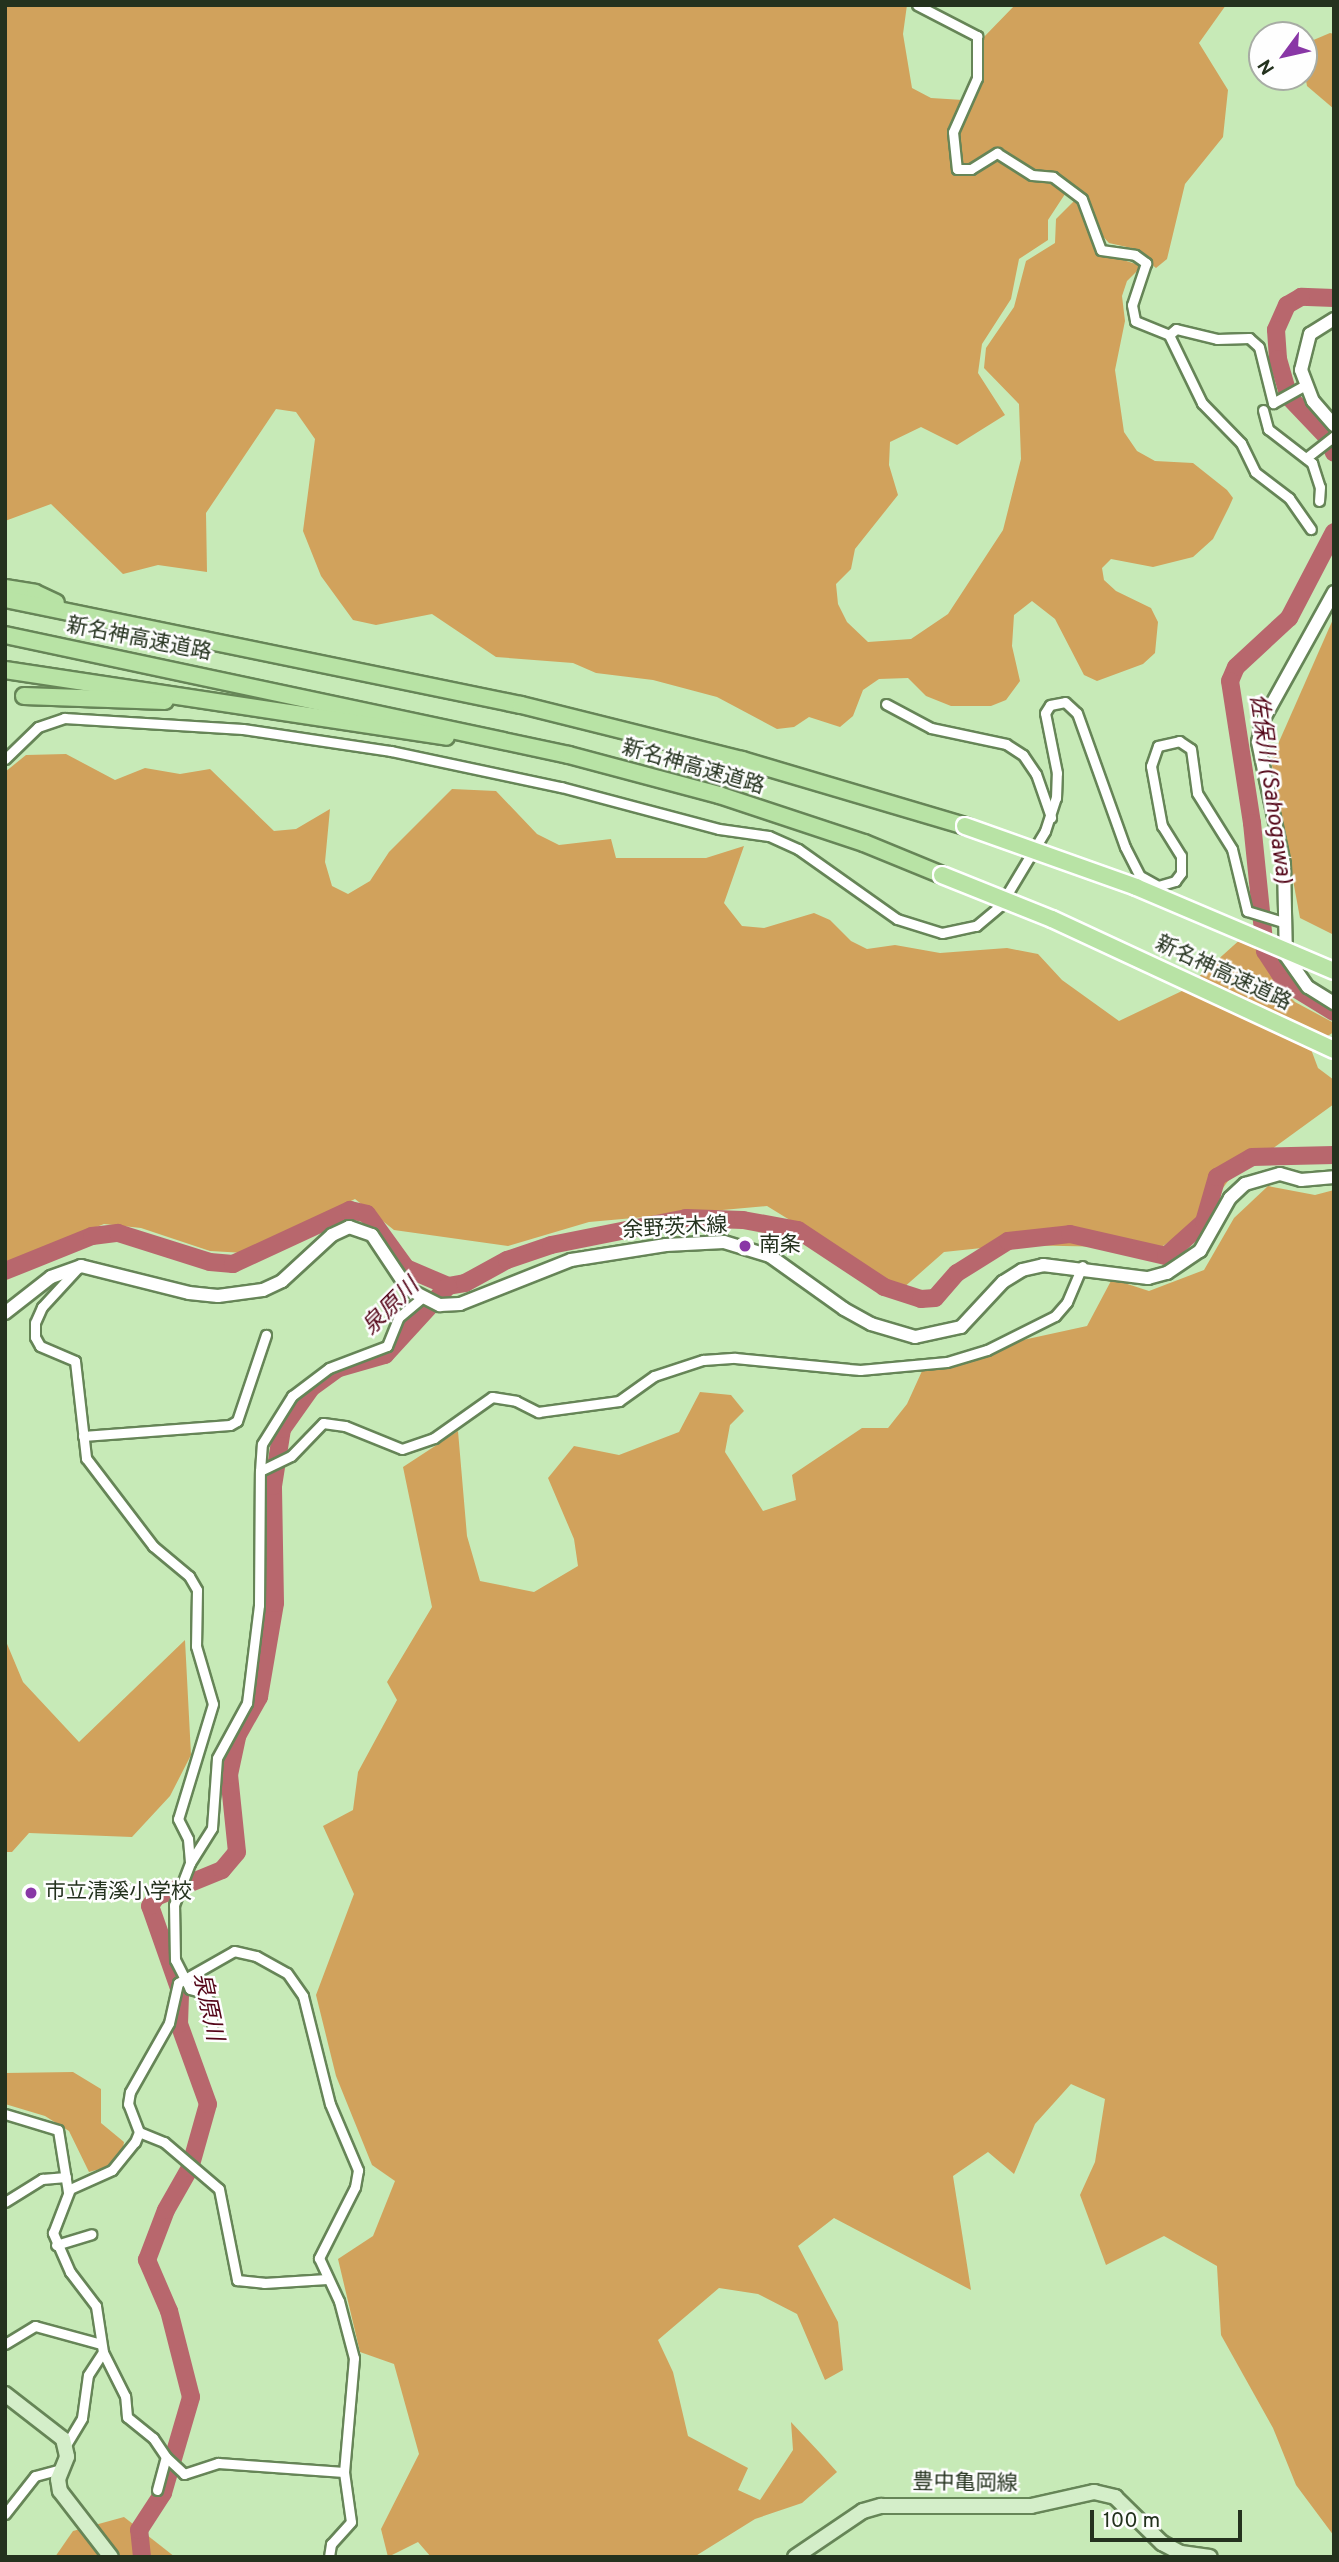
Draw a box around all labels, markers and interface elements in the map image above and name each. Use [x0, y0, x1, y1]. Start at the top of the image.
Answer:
north arrow [1248, 21, 1318, 91]
text: N [1253, 54, 1281, 79]
street label: 新名神高速道路 [64, 614, 214, 666]
water label: 佐保川 (Sahogawa) [1242, 693, 1296, 885]
street label: 新名神高速道路 [619, 736, 767, 800]
street label: 新名神高速道路 [1151, 932, 1295, 1016]
street label: 余野茨木線 [622, 1214, 728, 1244]
place label: 南条 [759, 1233, 801, 1259]
marker: 南条 [737, 1238, 753, 1254]
water label: 泉原川 [358, 1274, 426, 1342]
place label: 市立清溪小学校 [45, 1880, 192, 1906]
marker: 市立清溪小学校 [23, 1885, 39, 1901]
water label: 泉原川 [185, 1970, 227, 2044]
street label: 豊中亀岡線 [912, 2470, 1018, 2498]
scale bar [1094, 2496, 1246, 2540]
text: 100 m [1103, 2508, 1160, 2535]

